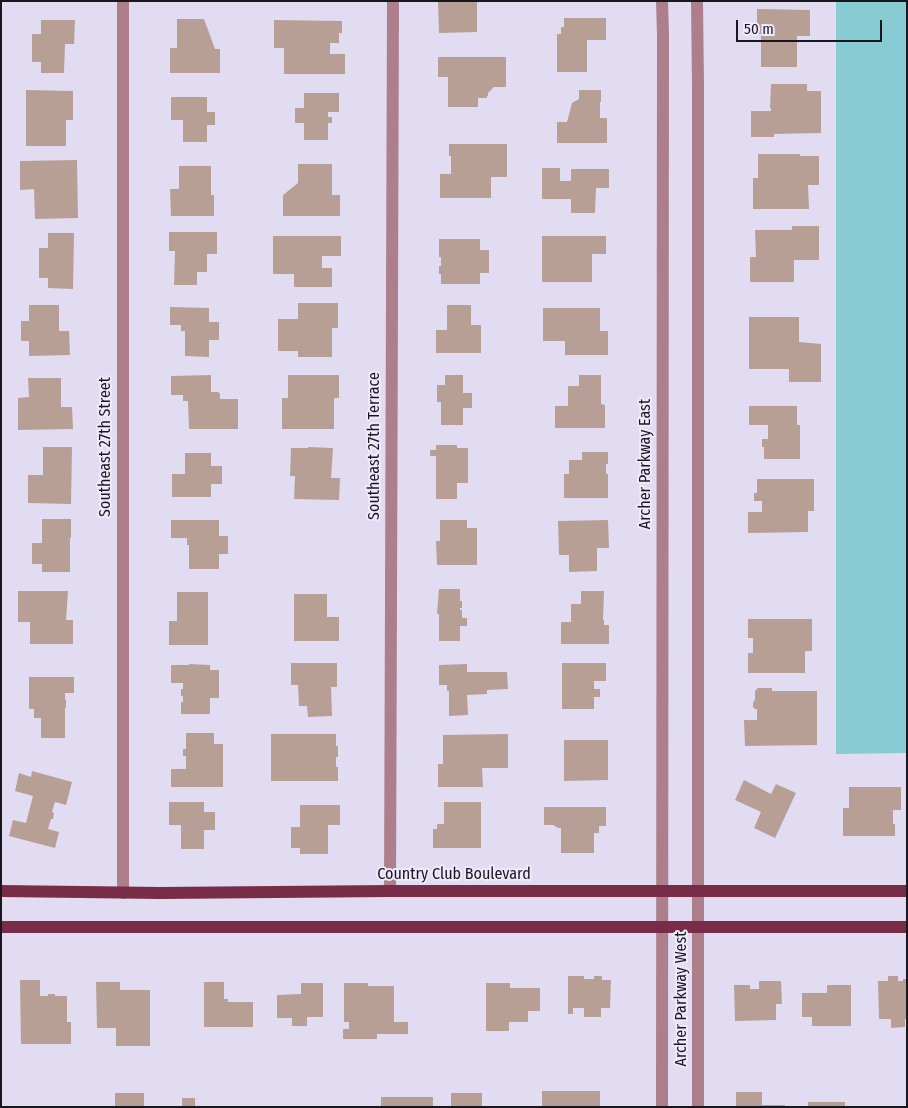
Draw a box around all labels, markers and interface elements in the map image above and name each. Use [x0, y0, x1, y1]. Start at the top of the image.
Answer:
scale bar [738, 10, 884, 42]
text: 50 m [744, 20, 774, 38]
street label: Southeast 27th Terrace [365, 372, 385, 520]
street label: Southeast 27th Street [96, 377, 116, 517]
street label: Archer Parkway East [636, 399, 656, 529]
street label: Country Club Boulevard [377, 865, 531, 885]
street label: Archer Parkway West [672, 931, 692, 1067]

